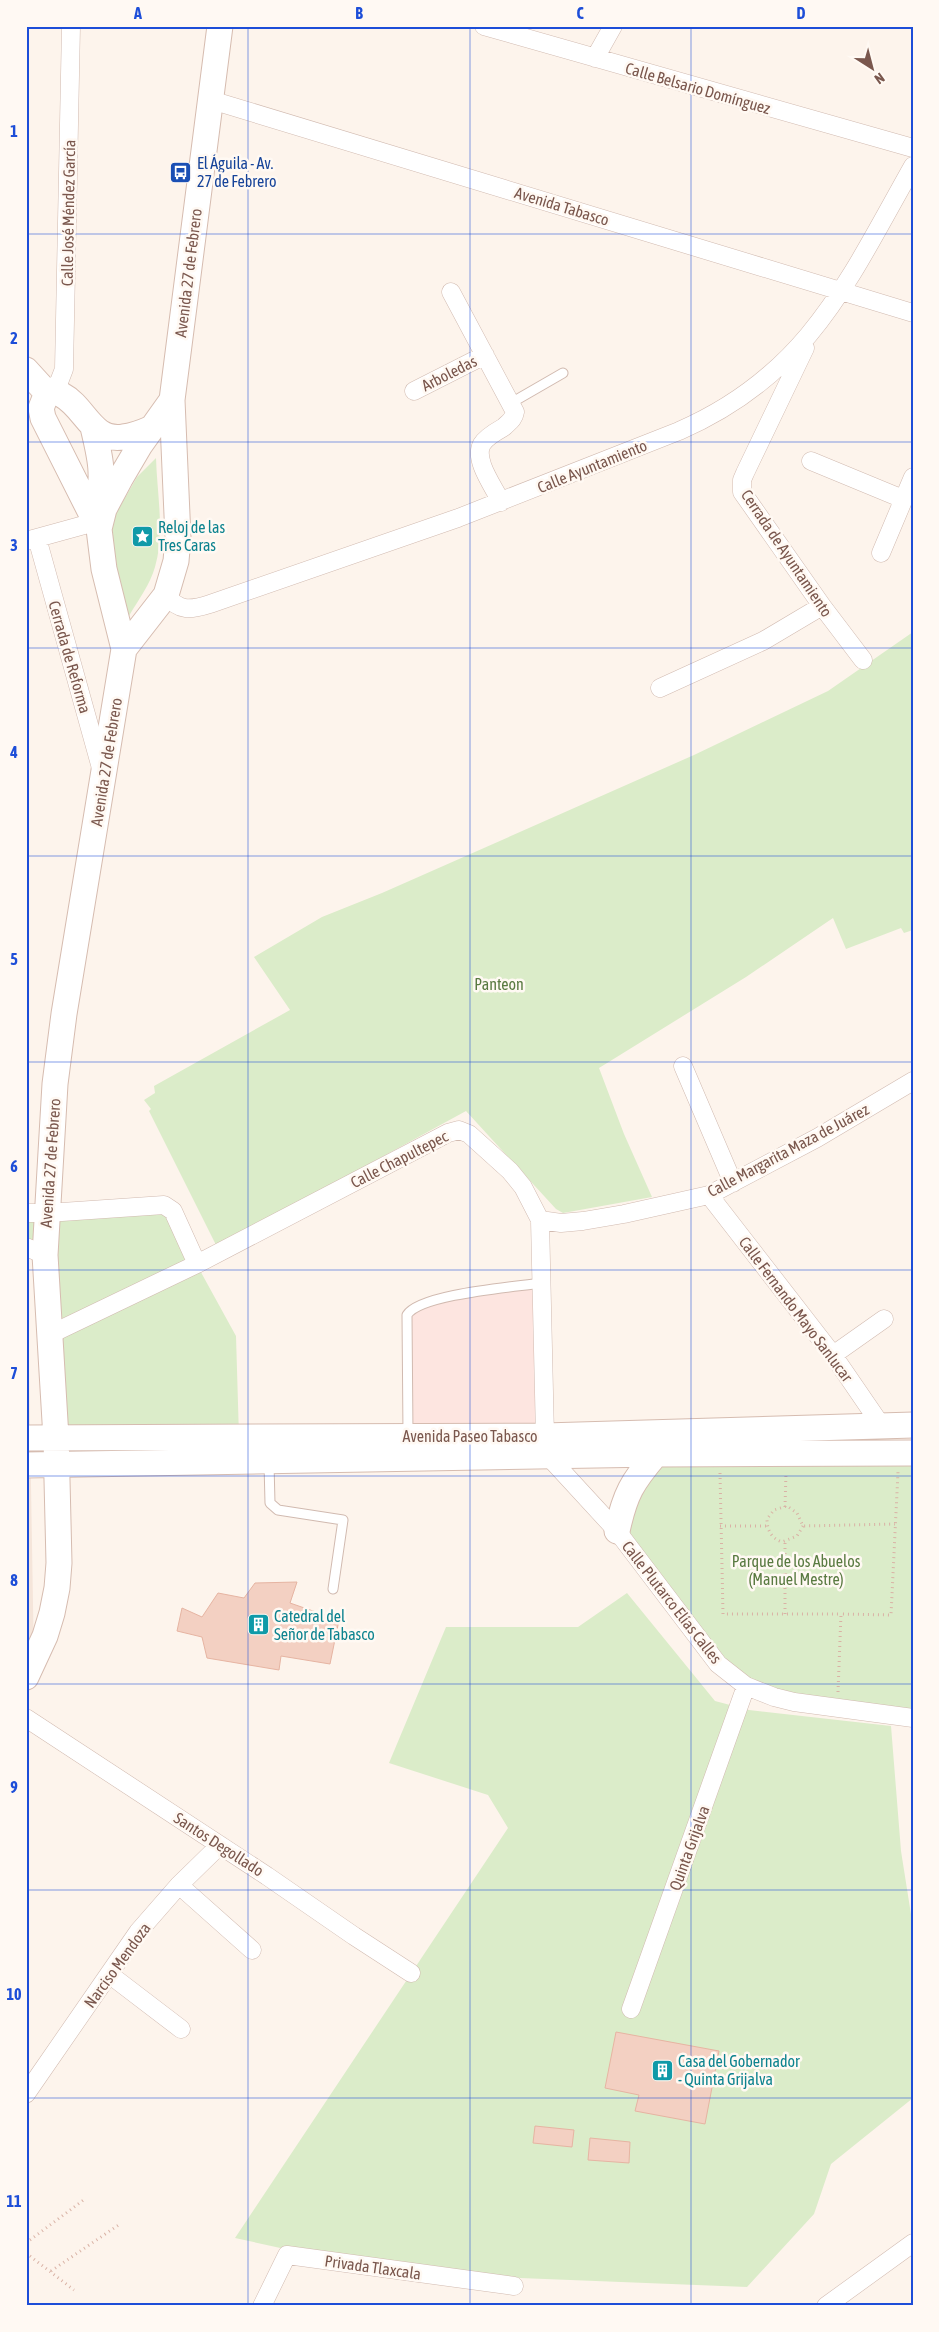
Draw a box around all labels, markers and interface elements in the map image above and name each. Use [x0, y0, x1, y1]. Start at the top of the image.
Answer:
text: A [133, 4, 142, 22]
text: B [355, 4, 363, 22]
text: C [576, 4, 584, 22]
text: D [797, 4, 806, 22]
north arrow [846, 42, 896, 92]
street label: Calle Belsario Domínguez [623, 59, 773, 118]
text: N [872, 70, 888, 87]
text: 1 [10, 122, 18, 140]
street label: Calle José Méndez García [58, 140, 78, 286]
place label: El Águila - Av. 27 de Febrero [197, 154, 276, 190]
bus stop icon: El Águila - Av. 27 de Febrero [169, 160, 193, 184]
street label: Avenida Tabasco [513, 183, 611, 229]
street label: Avenida 27 de Febrero [171, 208, 205, 338]
text: 2 [10, 329, 18, 347]
street label: Arboledas [418, 351, 480, 395]
street label: Calle Ayuntamiento [535, 436, 650, 497]
street label: Cerrada de Ayuntamiento [737, 486, 836, 621]
place label: Reloj de las Tres Caras [158, 518, 225, 554]
place icon: Reloj de las Tres Caras [130, 524, 154, 548]
text: 3 [10, 536, 18, 554]
street label: Cerrada de Reforma [45, 599, 95, 715]
street label: Avenida 27 de Febrero [87, 697, 125, 827]
text: 4 [9, 743, 18, 761]
text: 5 [10, 950, 18, 968]
park label: Panteon [474, 975, 524, 993]
street label: Avenida 27 de Febrero [36, 1098, 64, 1228]
street label: Calle Margarita Maza de Juárez [704, 1100, 872, 1201]
street label: Calle Chapultepec [347, 1127, 451, 1192]
text: 6 [10, 1157, 18, 1175]
street label: Calle Fernando Mayo Sanlucar [735, 1233, 857, 1386]
text: 7 [10, 1364, 18, 1382]
street label: Avenida Paseo Tabasco [402, 1427, 538, 1445]
street label: Calle Plutarco Elías Calles [619, 1537, 726, 1667]
park label: Parque de los Abuelos (Manuel Mestre) [732, 1552, 861, 1589]
text: 8 [10, 1571, 18, 1589]
place label: Catedral del Señor de Tabasco [274, 1607, 375, 1643]
building icon: Catedral del Señor de Tabasco [246, 1613, 270, 1637]
text: 9 [10, 1778, 18, 1796]
street label: Quinta Grijalva [665, 1803, 714, 1893]
street label: Santos Degollado [170, 1808, 267, 1880]
street label: Narciso Mendoza [80, 1919, 154, 2011]
text: 10 [6, 1985, 22, 2003]
place label: Casa del Gobernador - Quinta Grijalva [678, 2052, 800, 2089]
building icon: Casa del Gobernador - Quinta Grijalva [650, 2058, 674, 2082]
text: 11 [6, 2192, 22, 2210]
street label: Privada Tlaxcala [324, 2251, 422, 2283]

